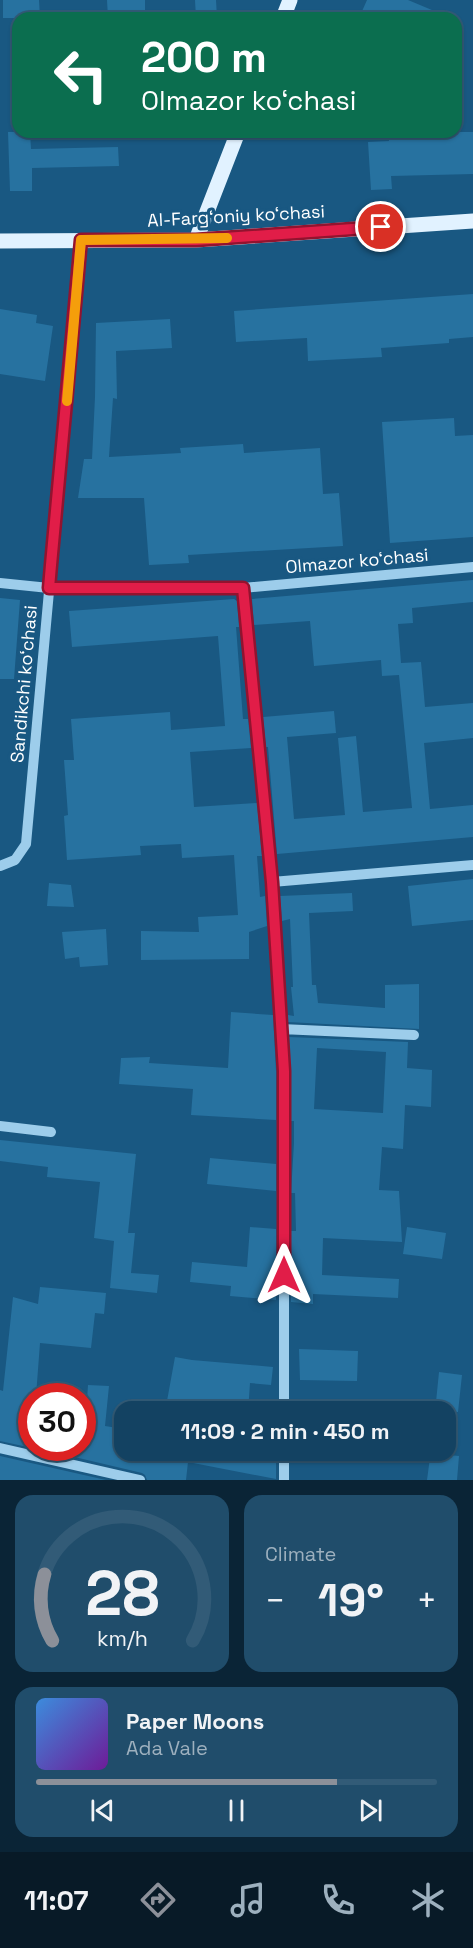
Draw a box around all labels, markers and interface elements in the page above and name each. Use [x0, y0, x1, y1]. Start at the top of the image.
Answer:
text: 200 m [141, 31, 267, 84]
icon: left [42, 36, 120, 114]
text: Olmazor koʻchasi [141, 83, 356, 118]
street label: Al-Fargʻoniy koʻchasi [147, 199, 325, 232]
pin [355, 201, 406, 252]
icon: arrive [364, 210, 397, 243]
street label: Olmazor koʻchasi [284, 543, 429, 578]
street label: Sandikchi koʻchasi [5, 604, 42, 764]
position arrow [252, 1243, 316, 1307]
speed limit sign: 30 [18, 1383, 96, 1461]
text: 11:09 · 2 min · 450 m [181, 1417, 389, 1445]
text: Climate [265, 1541, 336, 1567]
text: 28 [85, 1554, 159, 1633]
text: 19° [318, 1572, 384, 1629]
text: − [265, 1580, 285, 1622]
text: + [417, 1580, 437, 1622]
text: km/h [96, 1625, 148, 1652]
text: Paper Moons [126, 1707, 264, 1735]
text: Ada Vale [126, 1735, 208, 1761]
icon: previous [86, 1794, 119, 1827]
icon: pause [220, 1794, 253, 1827]
icon: next [354, 1794, 387, 1827]
icon: directions [137, 1879, 179, 1921]
icon: music [227, 1879, 269, 1921]
icon: phone [317, 1879, 359, 1921]
icon: climate [407, 1879, 449, 1921]
text: 11:07 [24, 1883, 88, 1918]

